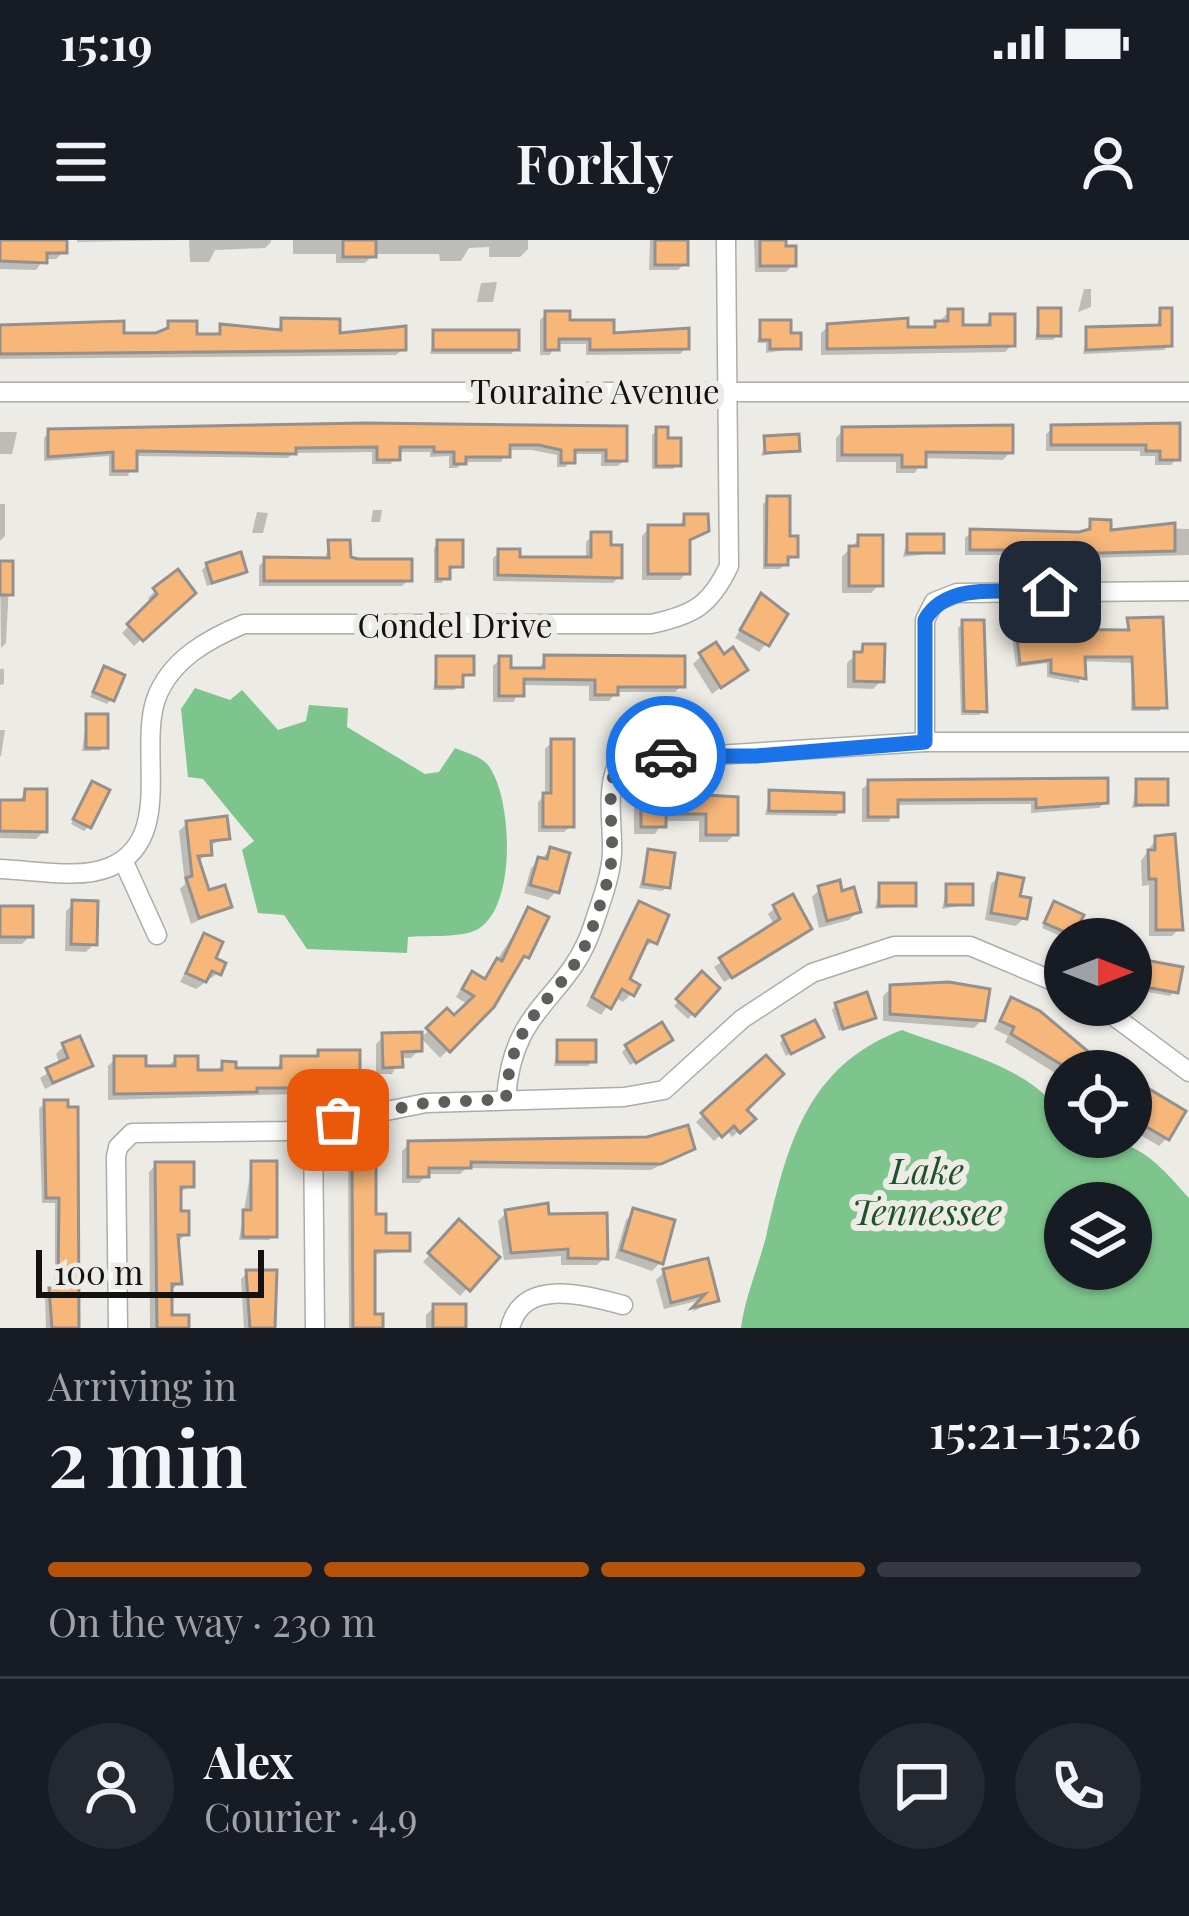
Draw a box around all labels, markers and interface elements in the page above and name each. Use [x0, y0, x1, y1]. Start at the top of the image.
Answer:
text: 15:19 [60, 12, 153, 72]
text: Forkly [516, 126, 673, 198]
icon: menu [48, 129, 114, 195]
icon: person [1075, 129, 1141, 195]
street label: Touraine Avenue [470, 368, 720, 412]
pin [999, 541, 1101, 643]
icon: home [1017, 559, 1083, 625]
street label: Condel Drive [358, 602, 552, 646]
courier [606, 696, 726, 816]
icon: car [633, 723, 699, 789]
north arrow [1044, 918, 1152, 1026]
map controls [1044, 918, 1152, 1290]
button: locate [1044, 1050, 1152, 1158]
pin [287, 1069, 389, 1171]
icon: bag [305, 1087, 371, 1153]
water label: Lake Tennessee [852, 1145, 1002, 1234]
button: layers [1044, 1182, 1152, 1290]
scale bar [36, 1244, 264, 1297]
text: 100 m [54, 1249, 143, 1293]
text: Arriving in [48, 1359, 237, 1411]
text: 15:21–15:26 [929, 1400, 1141, 1460]
text: 2 min [48, 1404, 247, 1508]
text: On the way · 230 m [48, 1595, 376, 1647]
button: person [48, 1723, 174, 1849]
button: chat [859, 1723, 985, 1849]
button: phone [1015, 1723, 1141, 1849]
text: Alex [204, 1730, 294, 1790]
text: Courier · 4.9 [204, 1790, 418, 1842]

